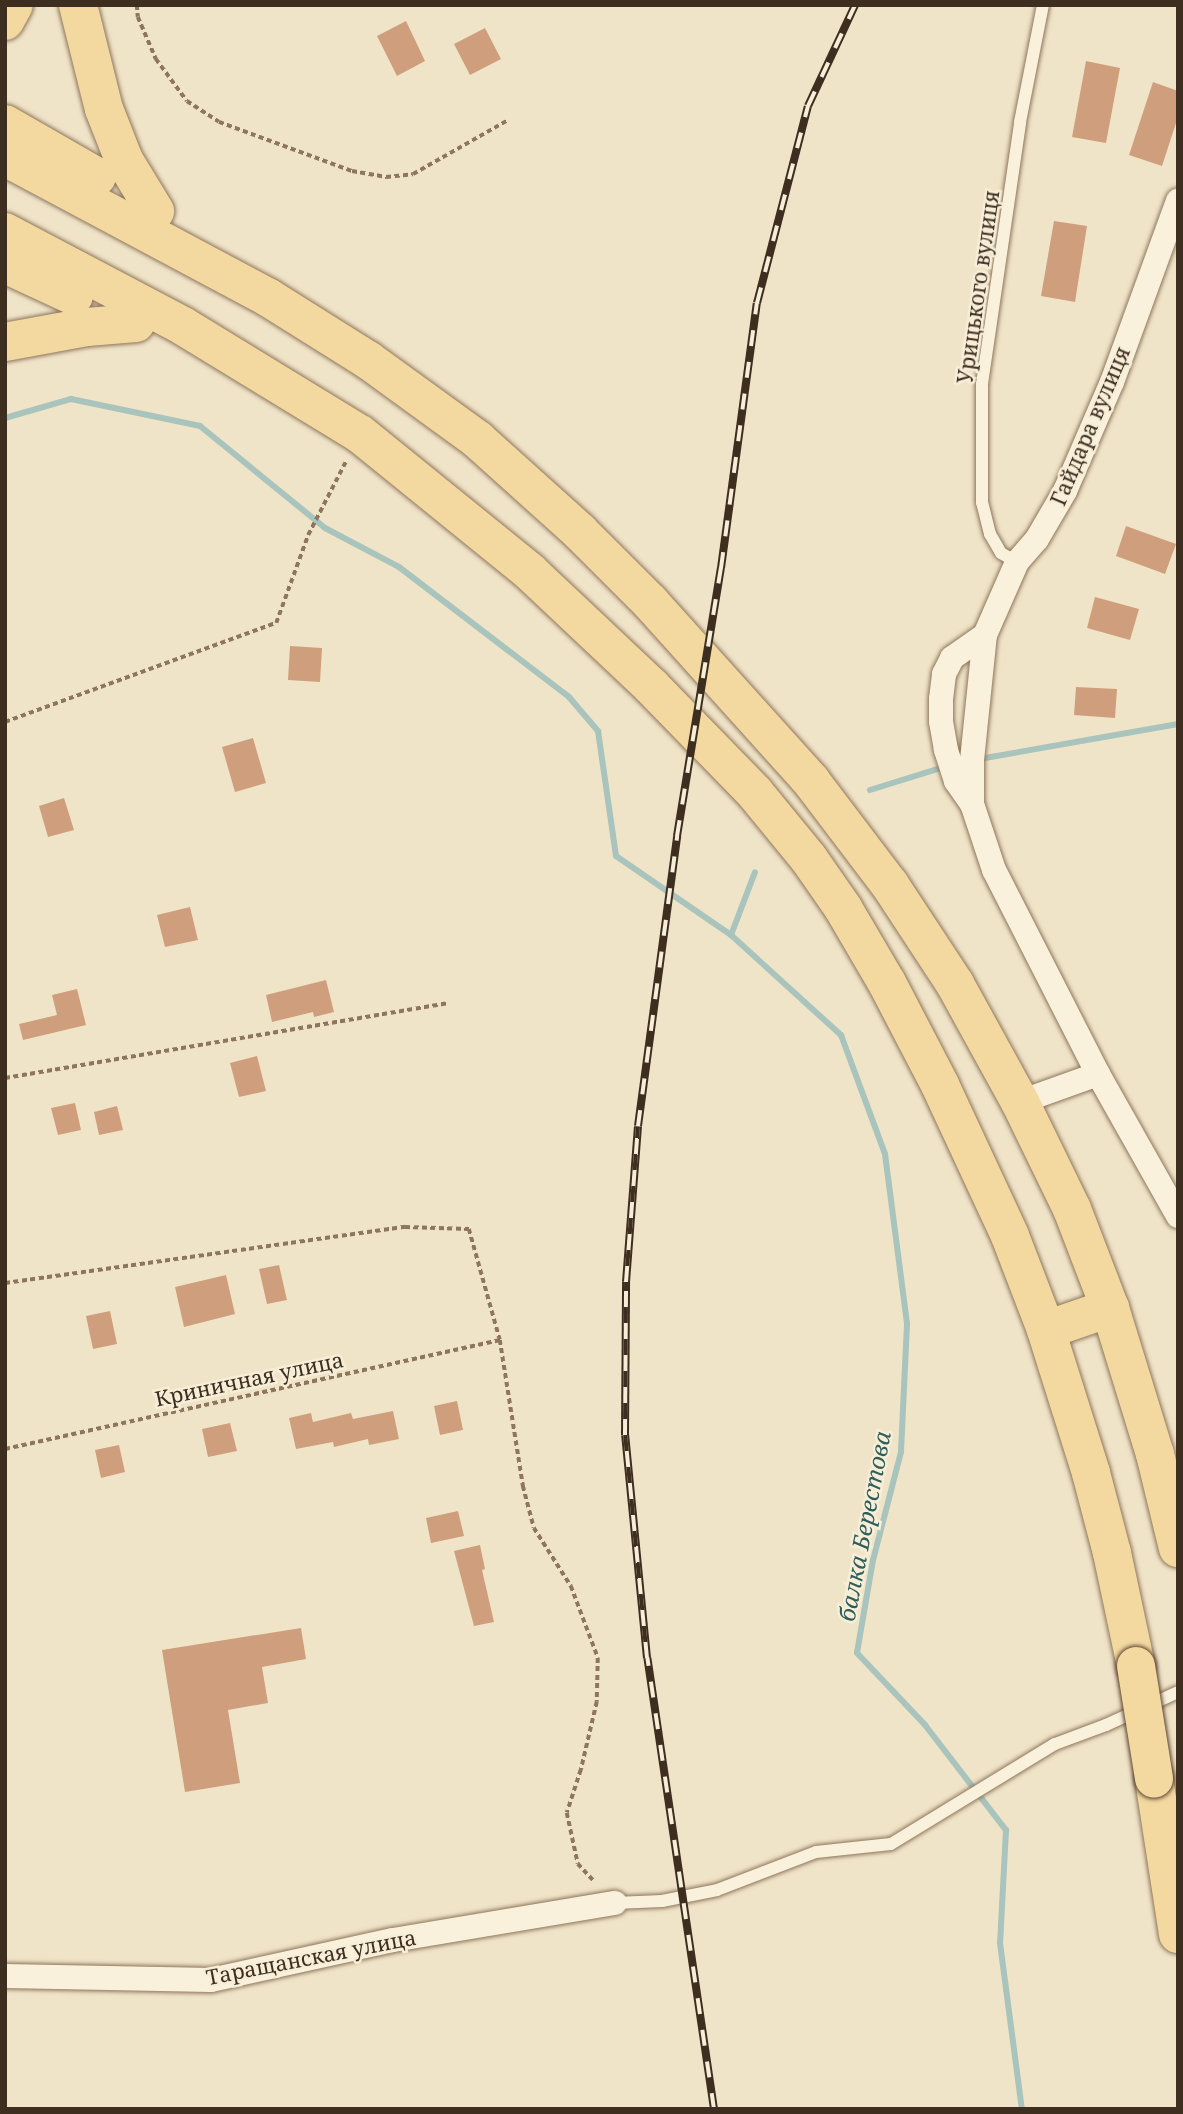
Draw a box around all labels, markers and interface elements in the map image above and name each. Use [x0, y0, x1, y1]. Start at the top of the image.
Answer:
street label: Урицького вулиця [952, 189, 1004, 385]
street label: Гайдара вулиця [1045, 343, 1135, 509]
street label: Криничная улица [152, 1347, 346, 1411]
water label: балка Берестова [832, 1428, 896, 1624]
street label: Таращанская улица [204, 1924, 418, 1990]

